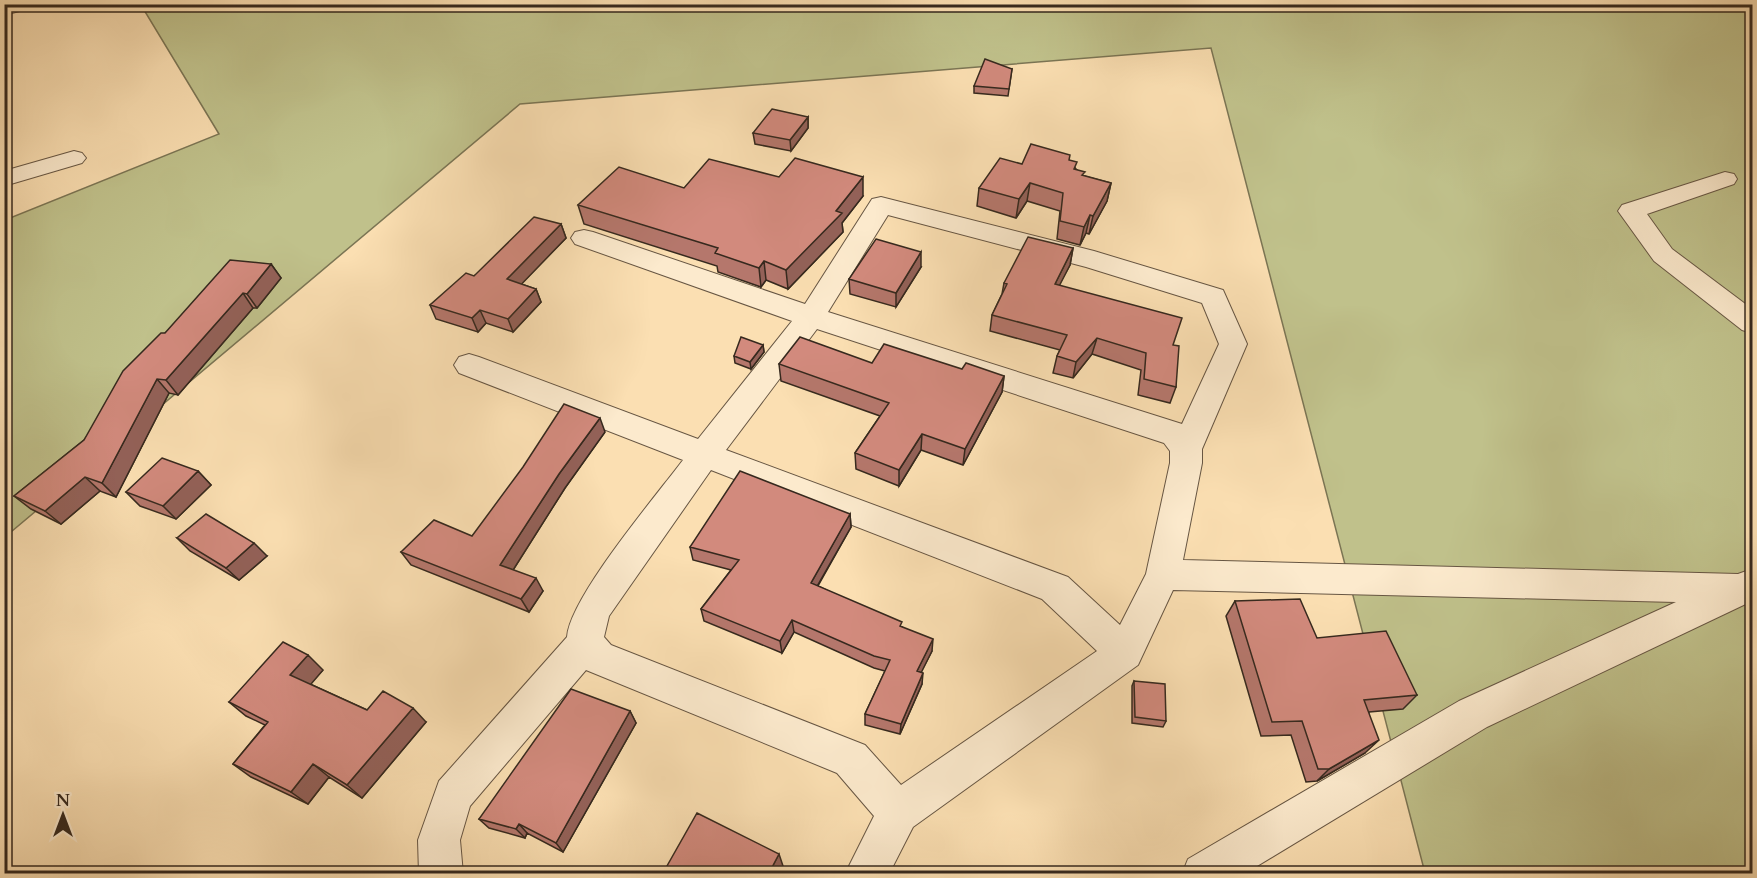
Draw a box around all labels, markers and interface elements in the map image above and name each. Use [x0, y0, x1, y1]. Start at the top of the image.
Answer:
north arrow [33, 785, 93, 845]
text: N [56, 790, 70, 812]

